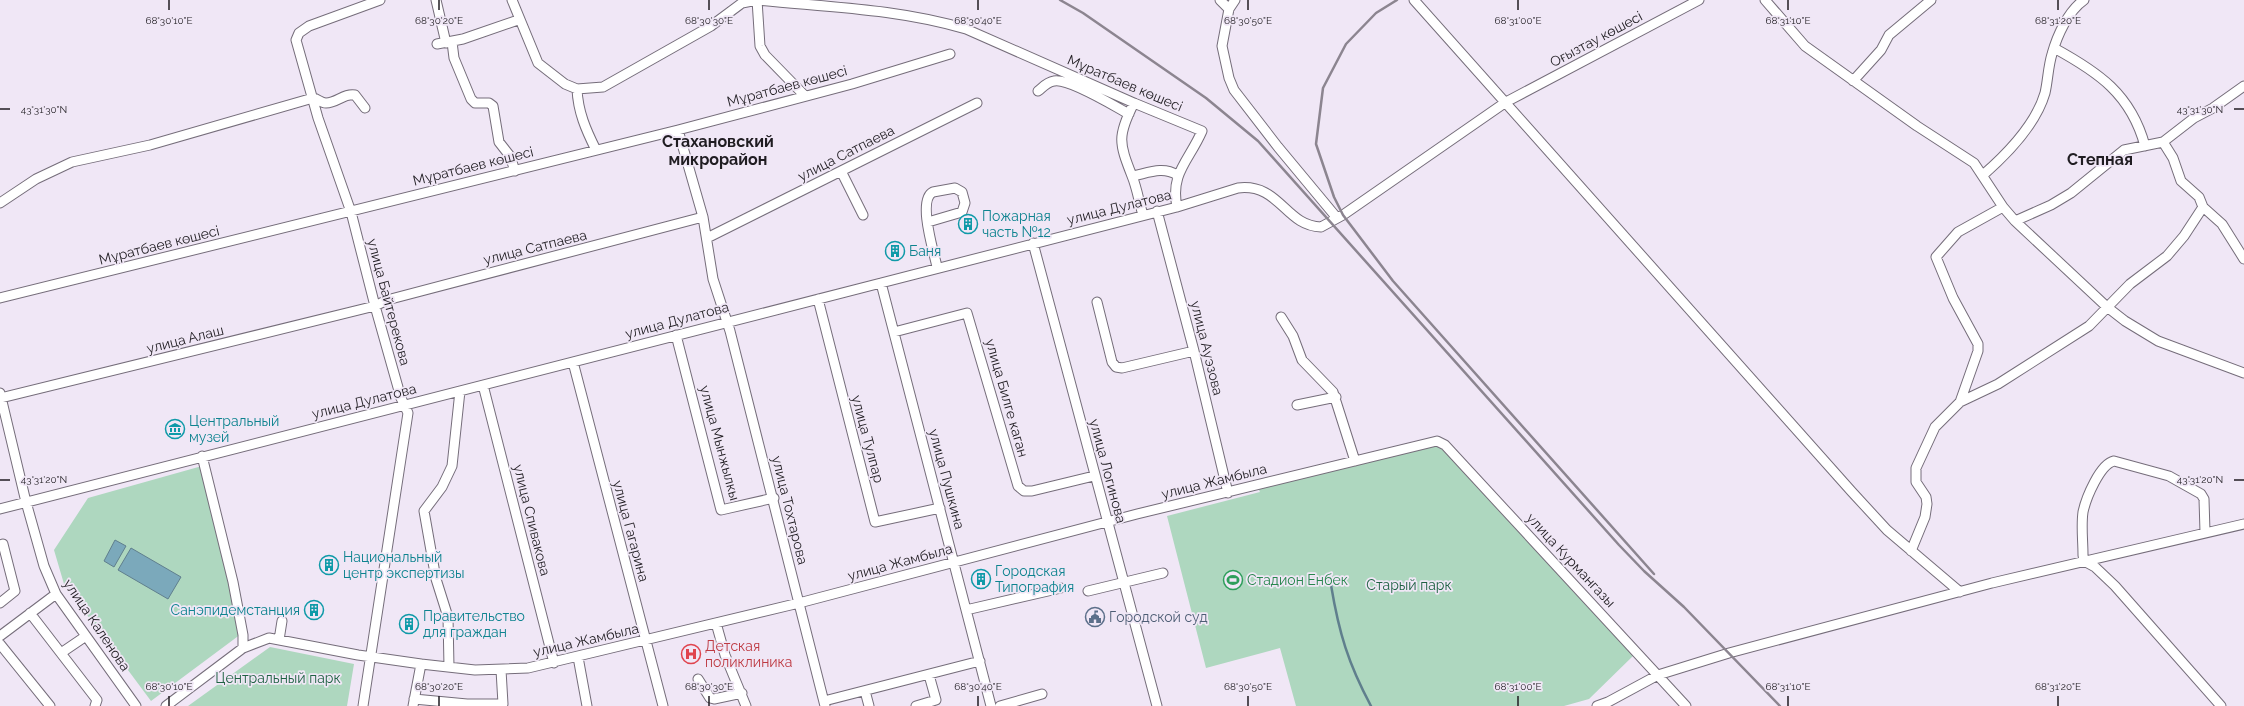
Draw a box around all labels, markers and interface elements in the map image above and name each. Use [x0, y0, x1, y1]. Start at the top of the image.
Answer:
street label: Оғызтау көшесі [1547, 8, 1645, 70]
text: 68°30'10"E [145, 15, 193, 26]
text: 68°30'20"E [415, 15, 463, 26]
text: 68°30'30"E [685, 15, 733, 26]
text: 68°30'40"E [954, 15, 1002, 26]
text: 68°30'50"E [1224, 15, 1272, 26]
text: 68°31'00"E [1495, 15, 1542, 26]
text: 68°31'10"E [1765, 15, 1811, 26]
text: 68°31'20"E [2035, 15, 2081, 26]
street label: Мұратбаев көшесі [1065, 51, 1185, 115]
street label: Мұратбаев көшесі [725, 62, 849, 110]
text: 43°31'30"N [21, 104, 67, 115]
text: 43°31'30"N [2177, 104, 2223, 115]
street label: улица Сатпаева [795, 122, 897, 184]
district label: Стахановский микрорайон [662, 132, 774, 169]
street label: Мұратбаев көшесі [411, 143, 535, 189]
district label: Степная [2067, 150, 2133, 169]
street label: улица Дулатова [1065, 186, 1173, 228]
place label: Пожарная часть №12 [982, 208, 1051, 240]
building icon: Пожарная часть №12 [957, 213, 979, 235]
street label: Мұратбаев көшесі [97, 222, 221, 268]
street label: улица Сатпаева [482, 226, 588, 268]
street label: улица Байтерекова [364, 237, 414, 367]
building icon: Баня [884, 240, 906, 262]
place label: Баня [909, 243, 941, 259]
street label: улица Дулатова [623, 298, 731, 342]
street label: улица Ауэзова [1188, 299, 1226, 397]
street label: улица Алаш [145, 322, 225, 356]
street label: улица Билге каган [982, 337, 1032, 459]
street label: улица Дулатова [310, 380, 418, 422]
street label: улица Мынжылкы [697, 384, 743, 502]
street label: улица Тулпар [849, 393, 887, 485]
place label: Центральный музей [189, 413, 279, 445]
street label: улица Логинова [1086, 417, 1130, 525]
museum icon: Центральный музей [164, 418, 186, 440]
street label: улица Пушкина [926, 427, 968, 531]
street label: улица Тохтарова [769, 454, 811, 566]
street label: улица Жамбыла [1160, 460, 1268, 502]
street label: улица Спивакова [510, 463, 554, 577]
text: 43°31'20"N [21, 474, 67, 485]
text: 43°31'20"N [2177, 474, 2223, 485]
street label: улица Гагарина [610, 479, 652, 583]
street label: улица Курмангазы [1523, 510, 1619, 610]
street label: улица Жамбыла [846, 540, 954, 584]
place label: Национальный центр экспертизы [343, 549, 465, 581]
building icon: Национальный центр экспертизы [318, 554, 340, 576]
place label: Городская Типография [995, 563, 1074, 595]
building icon: Городская Типография [970, 568, 992, 590]
sports icon: Стадион Енбек [1222, 569, 1244, 591]
place label: Стадион Енбек [1247, 572, 1348, 588]
street label: улица Каленова [60, 576, 134, 674]
park label: Старый парк [1366, 577, 1452, 593]
building icon: Санэпидемстанция [303, 599, 325, 621]
place label: Санэпидемстанция [171, 602, 300, 618]
public building icon: Городской суд [1084, 606, 1106, 628]
place label: Правительство для граждан [423, 608, 525, 640]
place label: Городской суд [1109, 609, 1208, 625]
building icon: Правительство для граждан [398, 613, 420, 635]
street label: улица Жамбыла [532, 620, 640, 660]
place label: Детская поликлиника [705, 638, 793, 670]
hospital icon: Детская поликлиника [680, 643, 702, 665]
park label: Центральный парк [215, 670, 341, 686]
text: 68°30'10"E [145, 681, 193, 692]
text: 68°30'20"E [415, 681, 463, 692]
text: 68°30'30"E [685, 681, 733, 692]
text: 68°30'40"E [954, 681, 1002, 692]
text: 68°30'50"E [1224, 681, 1272, 692]
text: 68°31'00"E [1495, 681, 1542, 692]
text: 68°31'10"E [1765, 681, 1811, 692]
text: 68°31'20"E [2035, 681, 2081, 692]

